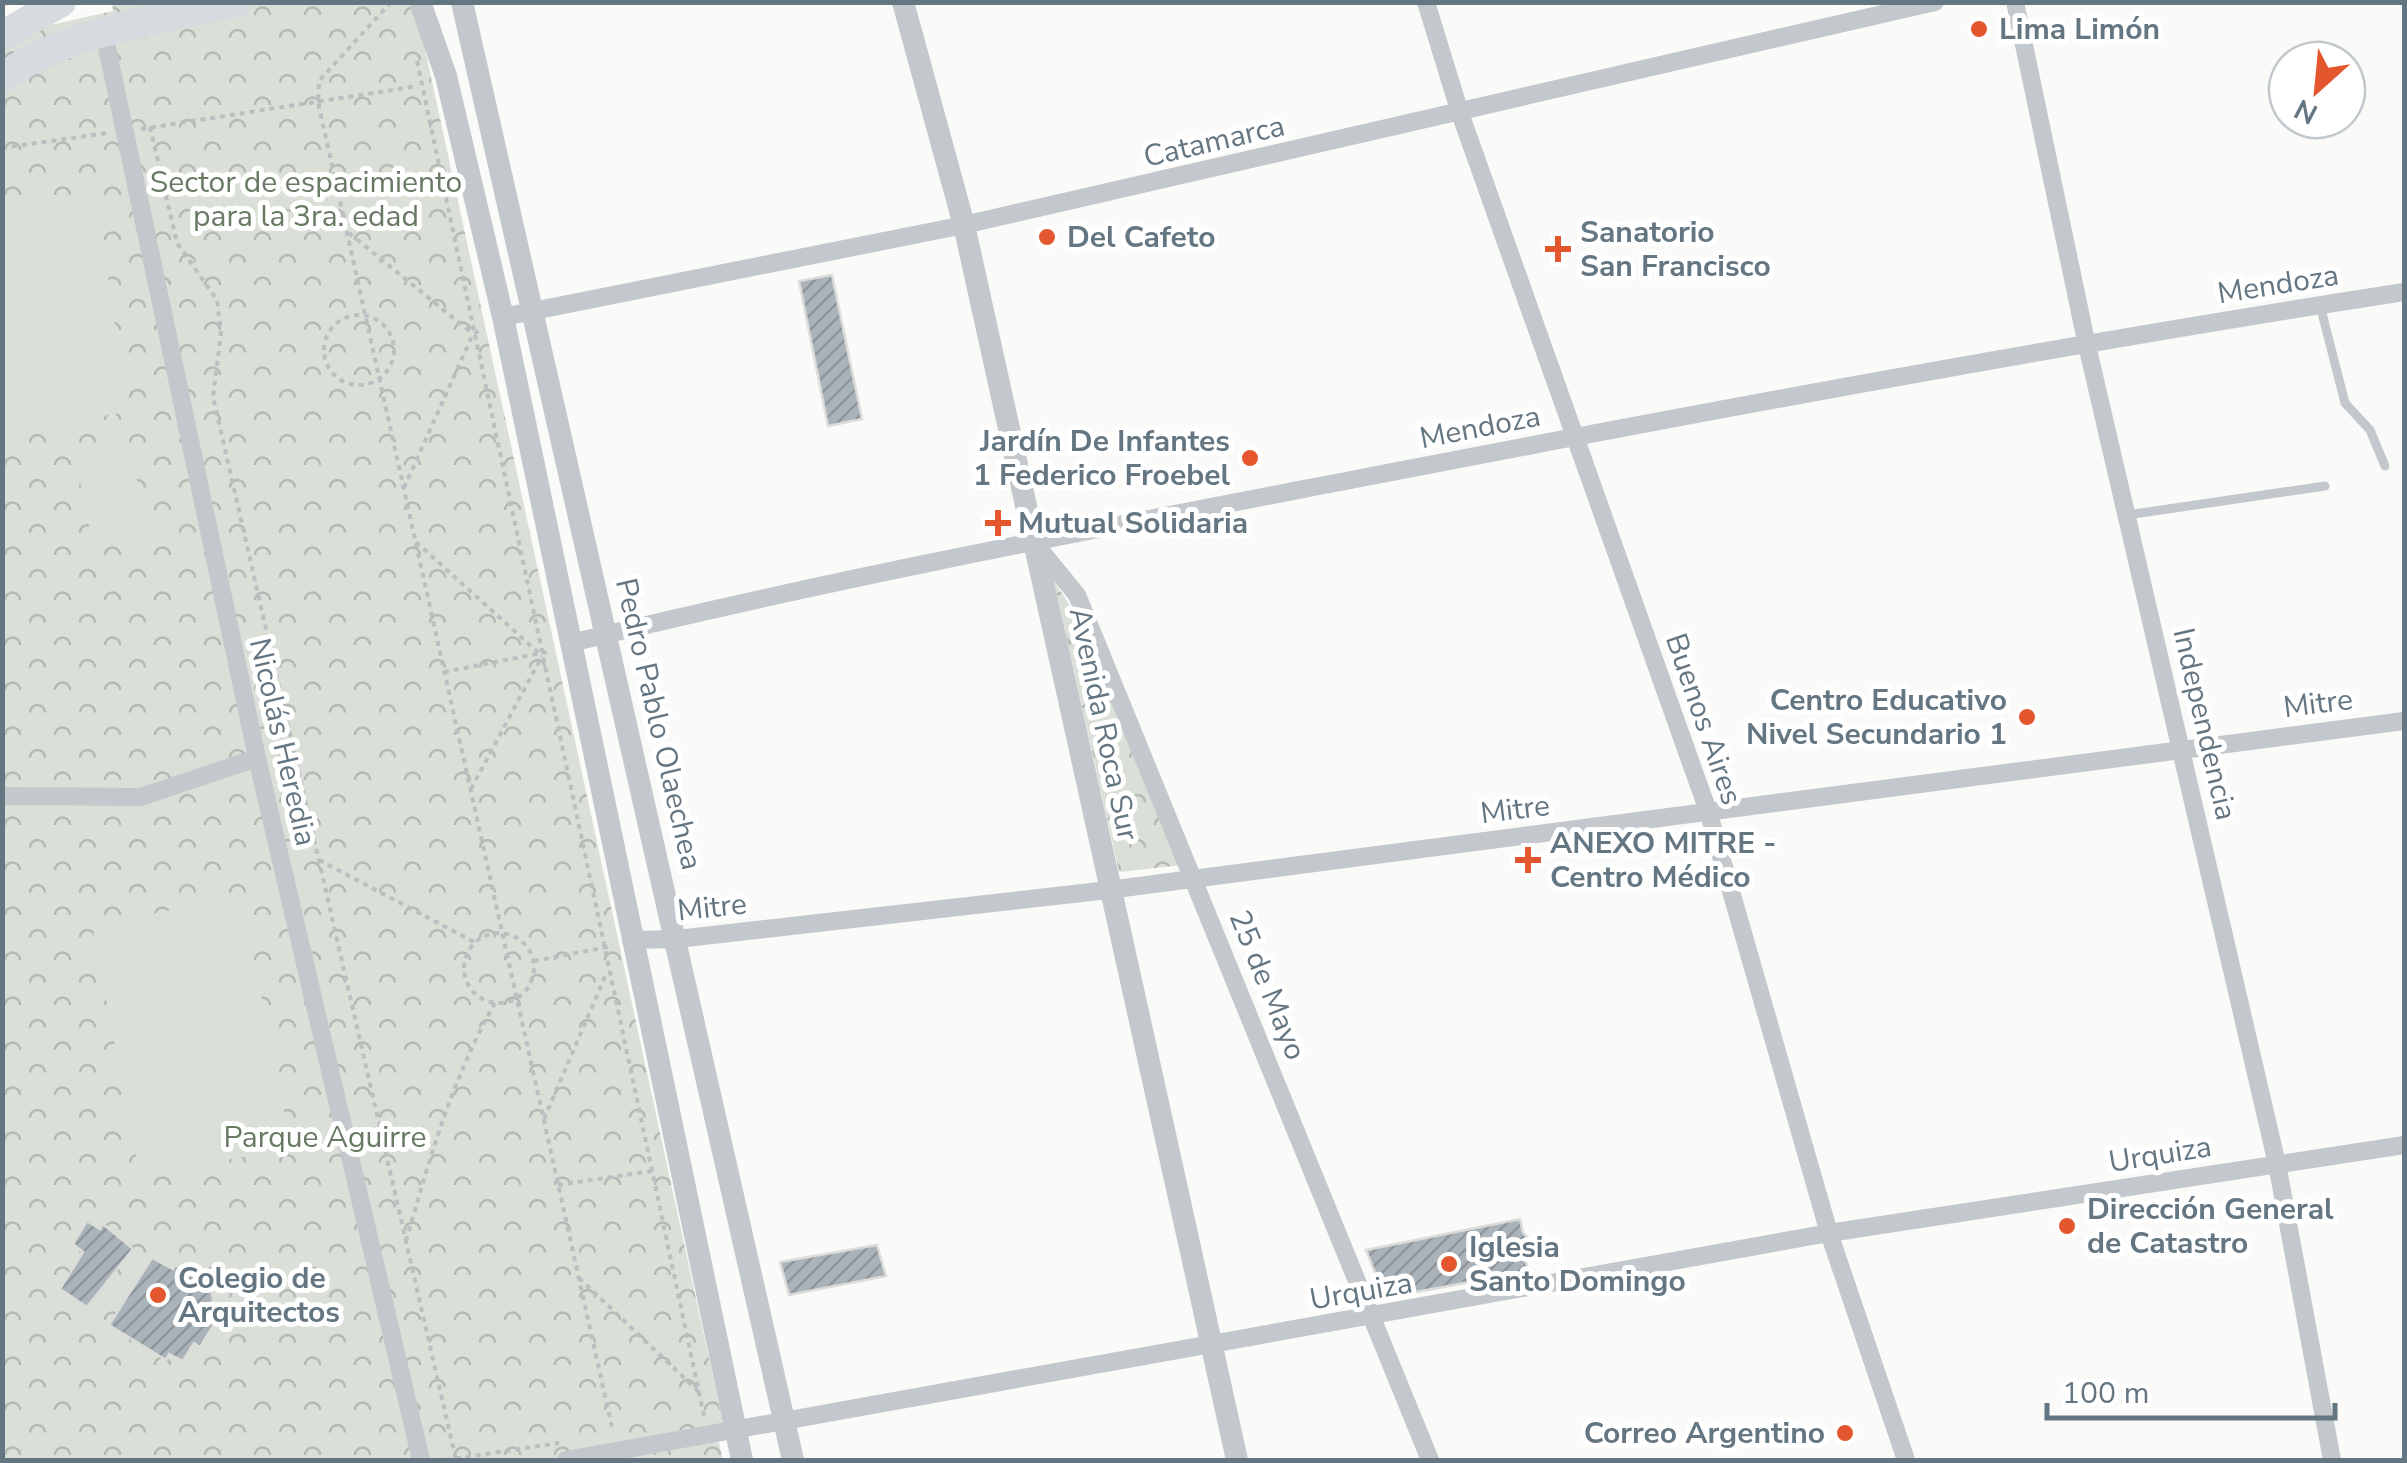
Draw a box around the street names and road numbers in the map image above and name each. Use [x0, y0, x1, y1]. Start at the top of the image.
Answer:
street label: Catamarca [1139, 105, 1289, 178]
street label: Mendoza [2214, 255, 2342, 314]
street label: Mendoza [1416, 396, 1544, 459]
street label: Pedro Pablo Olaechea [605, 574, 712, 874]
street label: Avenida Roca Sur [1059, 604, 1148, 845]
street label: Independencia [2163, 624, 2247, 824]
street label: Buenos Aires [1655, 628, 1752, 810]
street label: Nicolás Heredia [239, 634, 326, 850]
street label: Mitre [2281, 679, 2355, 728]
street label: Mitre [1478, 785, 1552, 834]
street label: Mitre [675, 883, 749, 932]
street label: 25 de Mayo [1219, 904, 1316, 1066]
street label: Urquiza [2106, 1126, 2214, 1183]
street label: Urquiza [1307, 1262, 1416, 1321]

